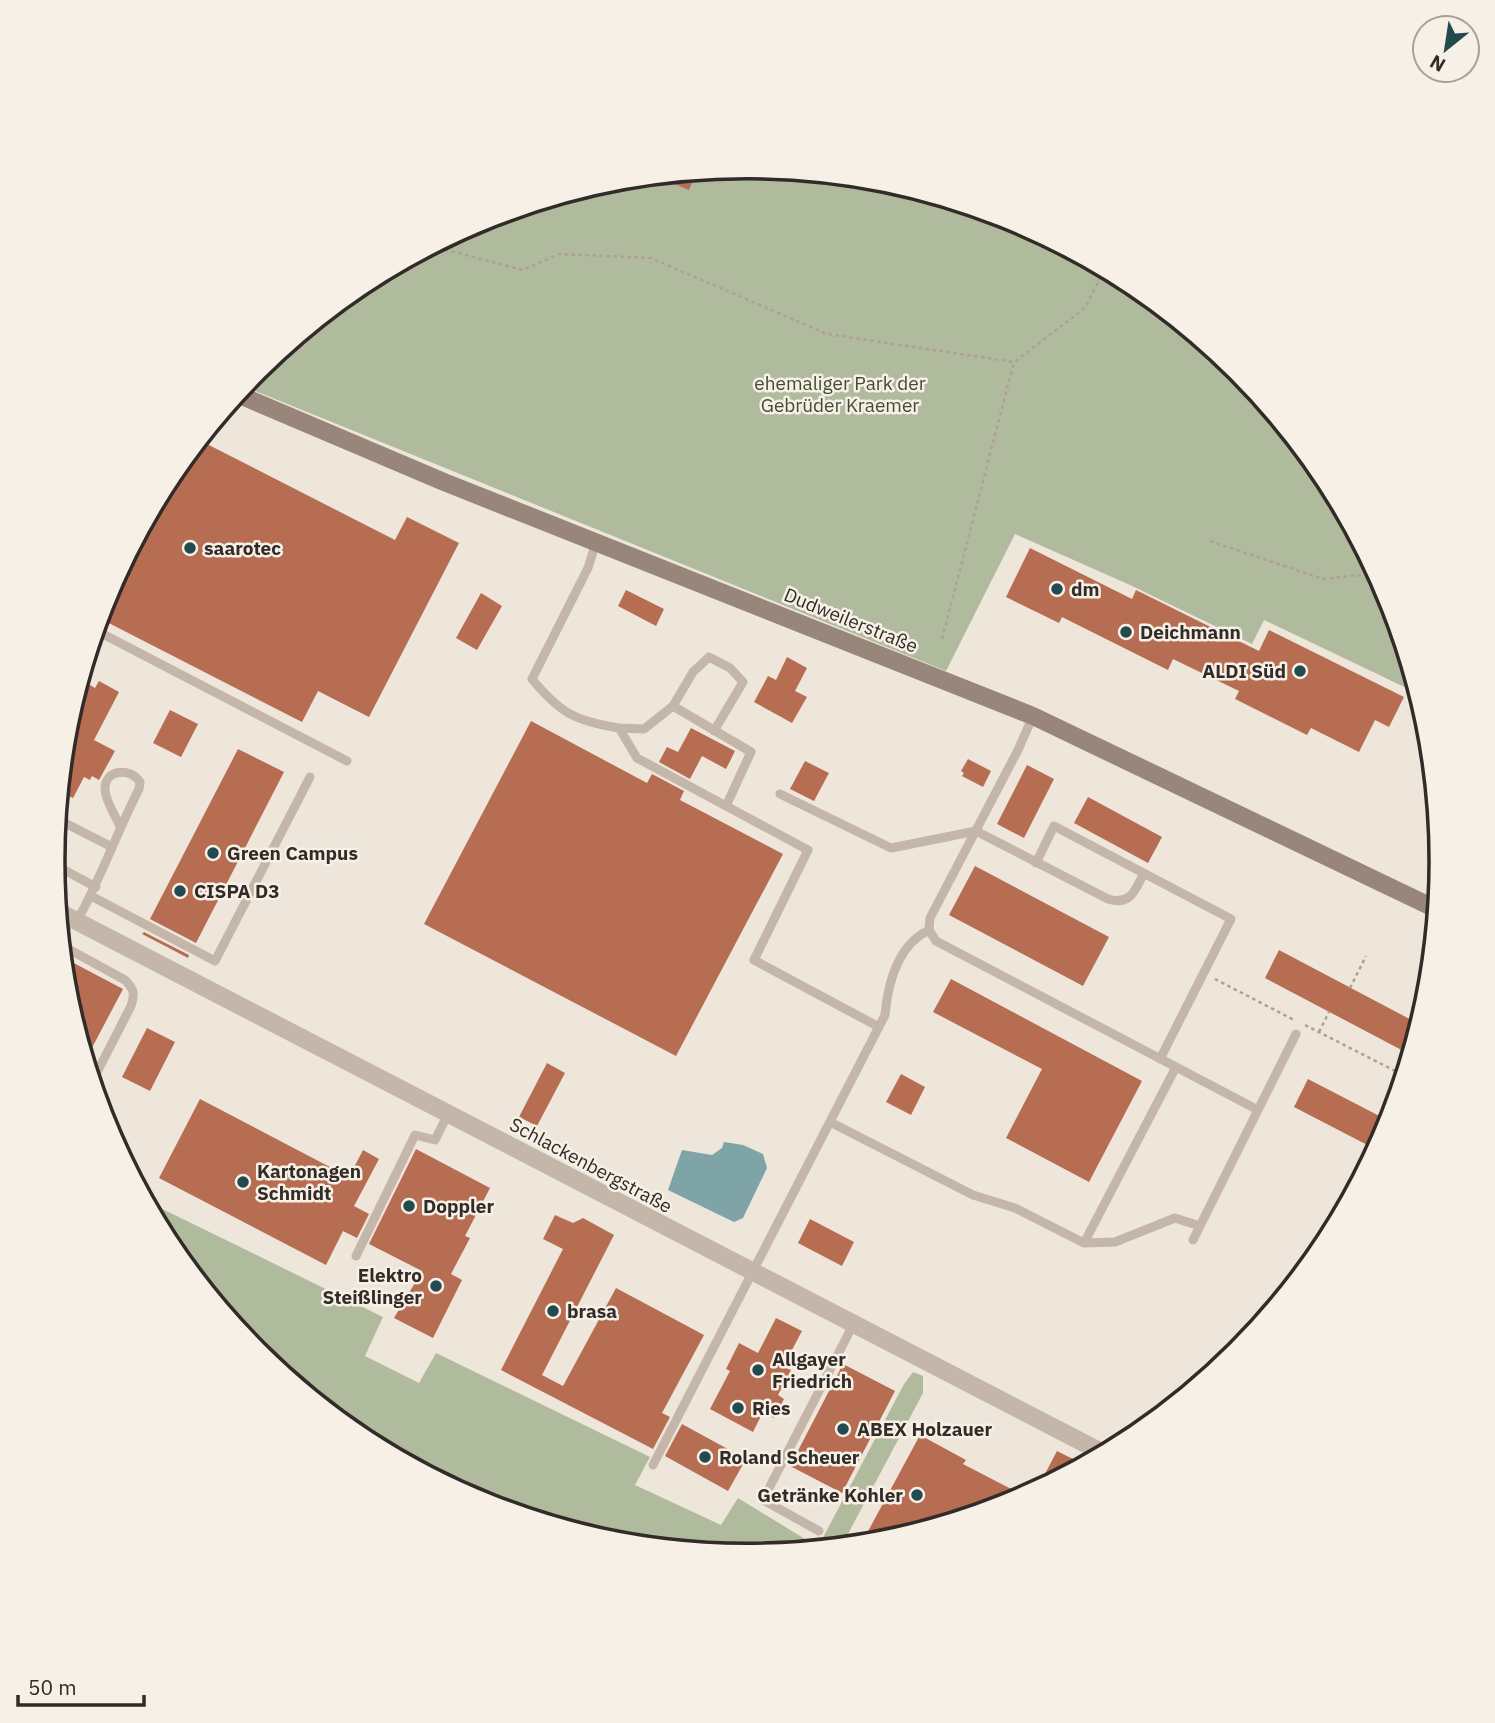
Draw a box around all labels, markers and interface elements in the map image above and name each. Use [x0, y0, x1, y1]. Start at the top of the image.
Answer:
north arrow [1411, 14, 1481, 84]
text: N [1426, 50, 1449, 78]
park label: ehemaliger Park der Gebrüder Kraemer [754, 371, 926, 417]
place label: saarotec [204, 536, 281, 560]
marker: saarotec [182, 540, 198, 556]
place label: dm [1071, 577, 1100, 601]
marker: dm [1049, 581, 1065, 597]
street label: Dudweilerstraße [781, 582, 921, 658]
place label: Deichmann [1140, 620, 1241, 644]
marker: Deichmann [1118, 624, 1134, 640]
place label: ALDI Süd [1202, 659, 1286, 683]
marker: ALDI Süd [1292, 663, 1308, 679]
place label: Green Campus [227, 841, 358, 865]
marker: Green Campus [205, 845, 221, 861]
place label: CISPA D3 [194, 879, 280, 903]
marker: CISPA D3 [172, 883, 188, 899]
street label: Schlackenbergstraße [506, 1112, 676, 1218]
place label: Kartonagen Schmidt [257, 1159, 361, 1205]
marker: Kartonagen Schmidt [235, 1174, 251, 1190]
place label: Doppler [423, 1194, 494, 1218]
marker: Doppler [401, 1198, 417, 1214]
place label: Elektro Steißlinger [323, 1263, 422, 1309]
marker: Elektro Steißlinger [428, 1278, 444, 1294]
place label: brasa [567, 1299, 617, 1323]
marker: brasa [545, 1303, 561, 1319]
place label: Allgayer Friedrich [772, 1347, 852, 1393]
marker: Allgayer Friedrich [750, 1362, 766, 1378]
place label: Ries [752, 1396, 791, 1420]
marker: Ries [730, 1400, 746, 1416]
place label: ABEX Holzauer [857, 1417, 992, 1441]
marker: ABEX Holzauer [835, 1421, 851, 1437]
place label: Roland Scheuer [719, 1445, 860, 1469]
marker: Roland Scheuer [697, 1449, 713, 1465]
place label: Getränke Kohler [757, 1483, 903, 1507]
marker: Getränke Kohler [909, 1487, 925, 1503]
scale bar [18, 1664, 144, 1708]
text: 50 m [28, 1673, 77, 1701]

